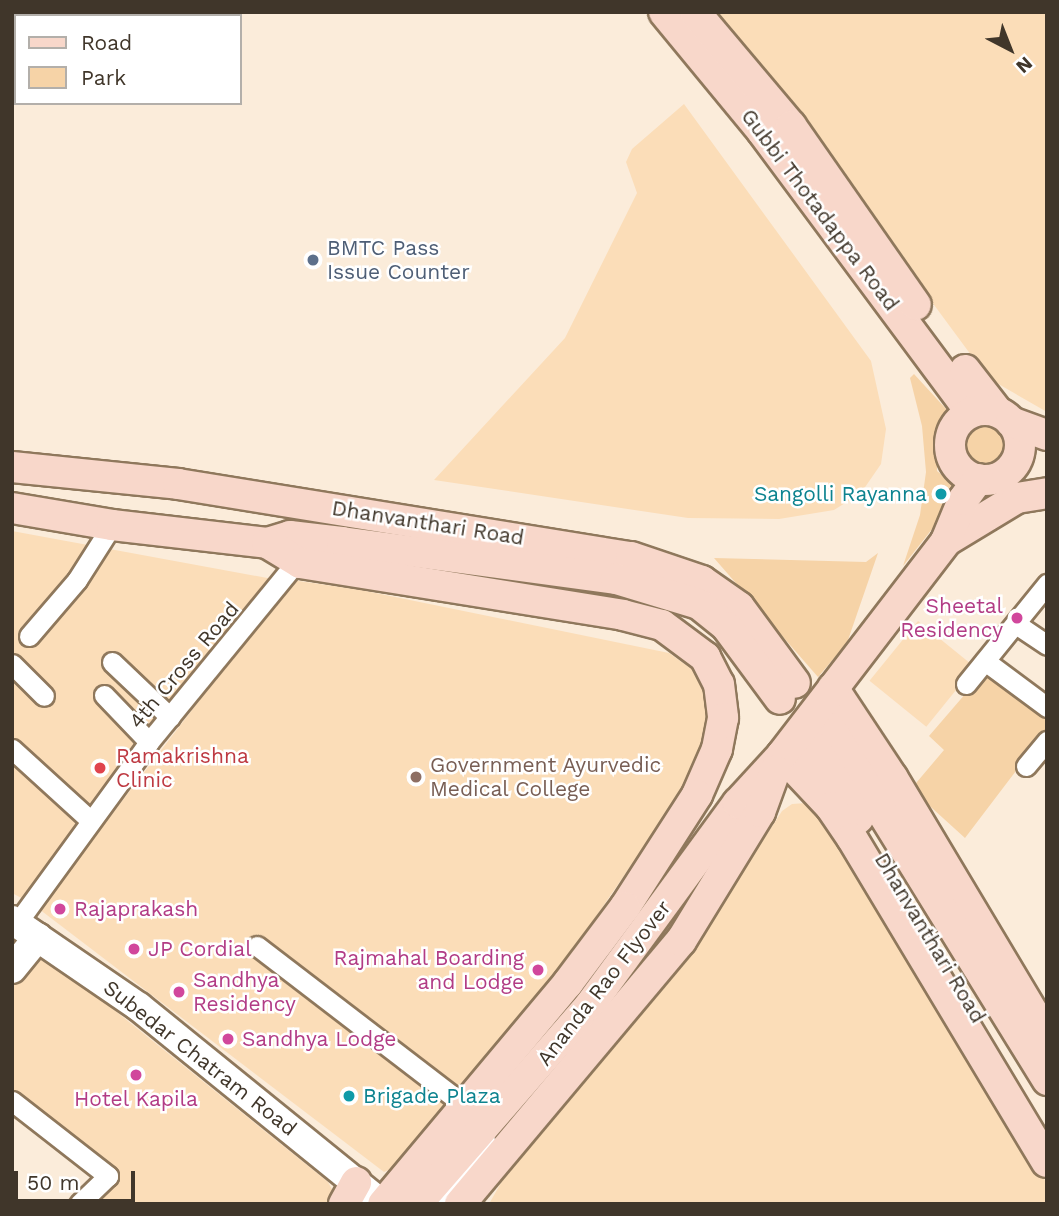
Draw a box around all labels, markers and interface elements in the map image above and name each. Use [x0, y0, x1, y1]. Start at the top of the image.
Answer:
legend [14, 14, 242, 105]
north arrow [975, 14, 1045, 84]
text: Road [81, 30, 132, 55]
text: N [1011, 52, 1037, 78]
text: Park [81, 65, 126, 90]
street label: Gubbi Thotadappa Road [736, 104, 904, 316]
place label: BMTC Pass Issue Counter [327, 235, 470, 285]
marker: BMTC Pass Issue Counter [305, 252, 321, 268]
place label: Sangolli Rayanna [754, 481, 927, 507]
marker: Sangolli Rayanna [933, 486, 949, 502]
street label: Dhanvanthari Road [330, 495, 526, 551]
place label: Sheetal Residency [900, 593, 1003, 643]
street label: 4th Cross Road [124, 597, 244, 733]
marker: Sheetal Residency [1009, 610, 1025, 626]
place label: Ramakrishna Clinic [116, 743, 249, 793]
place label: Government Ayurvedic Medical College [430, 752, 662, 802]
marker: Ramakrishna Clinic [90, 758, 110, 778]
marker: Government Ayurvedic Medical College [408, 769, 424, 785]
street label: Dhanvanthari Road [869, 848, 991, 1028]
street label: Ananda Rao Flyover [531, 895, 677, 1071]
place label: Rajaprakash [74, 896, 198, 922]
marker: Rajaprakash [52, 901, 68, 917]
place label: JP Cordial [148, 936, 252, 962]
marker: JP Cordial [126, 941, 142, 957]
place label: Rajmahal Boarding and Lodge [333, 945, 524, 995]
marker: Rajmahal Boarding and Lodge [530, 962, 546, 978]
place label: Sandhya Residency [193, 967, 296, 1017]
street label: Subedar Chatram Road [98, 975, 302, 1141]
marker: Sandhya Residency [171, 984, 187, 1000]
place label: Sandhya Lodge [242, 1026, 397, 1052]
marker: Sandhya Lodge [220, 1031, 236, 1047]
marker: Hotel Kapila [128, 1067, 144, 1083]
place label: Brigade Plaza [363, 1083, 501, 1109]
place label: Hotel Kapila [74, 1086, 198, 1112]
marker: Brigade Plaza [341, 1088, 357, 1104]
scale bar [18, 1156, 138, 1200]
text: 50 m [27, 1170, 79, 1195]

